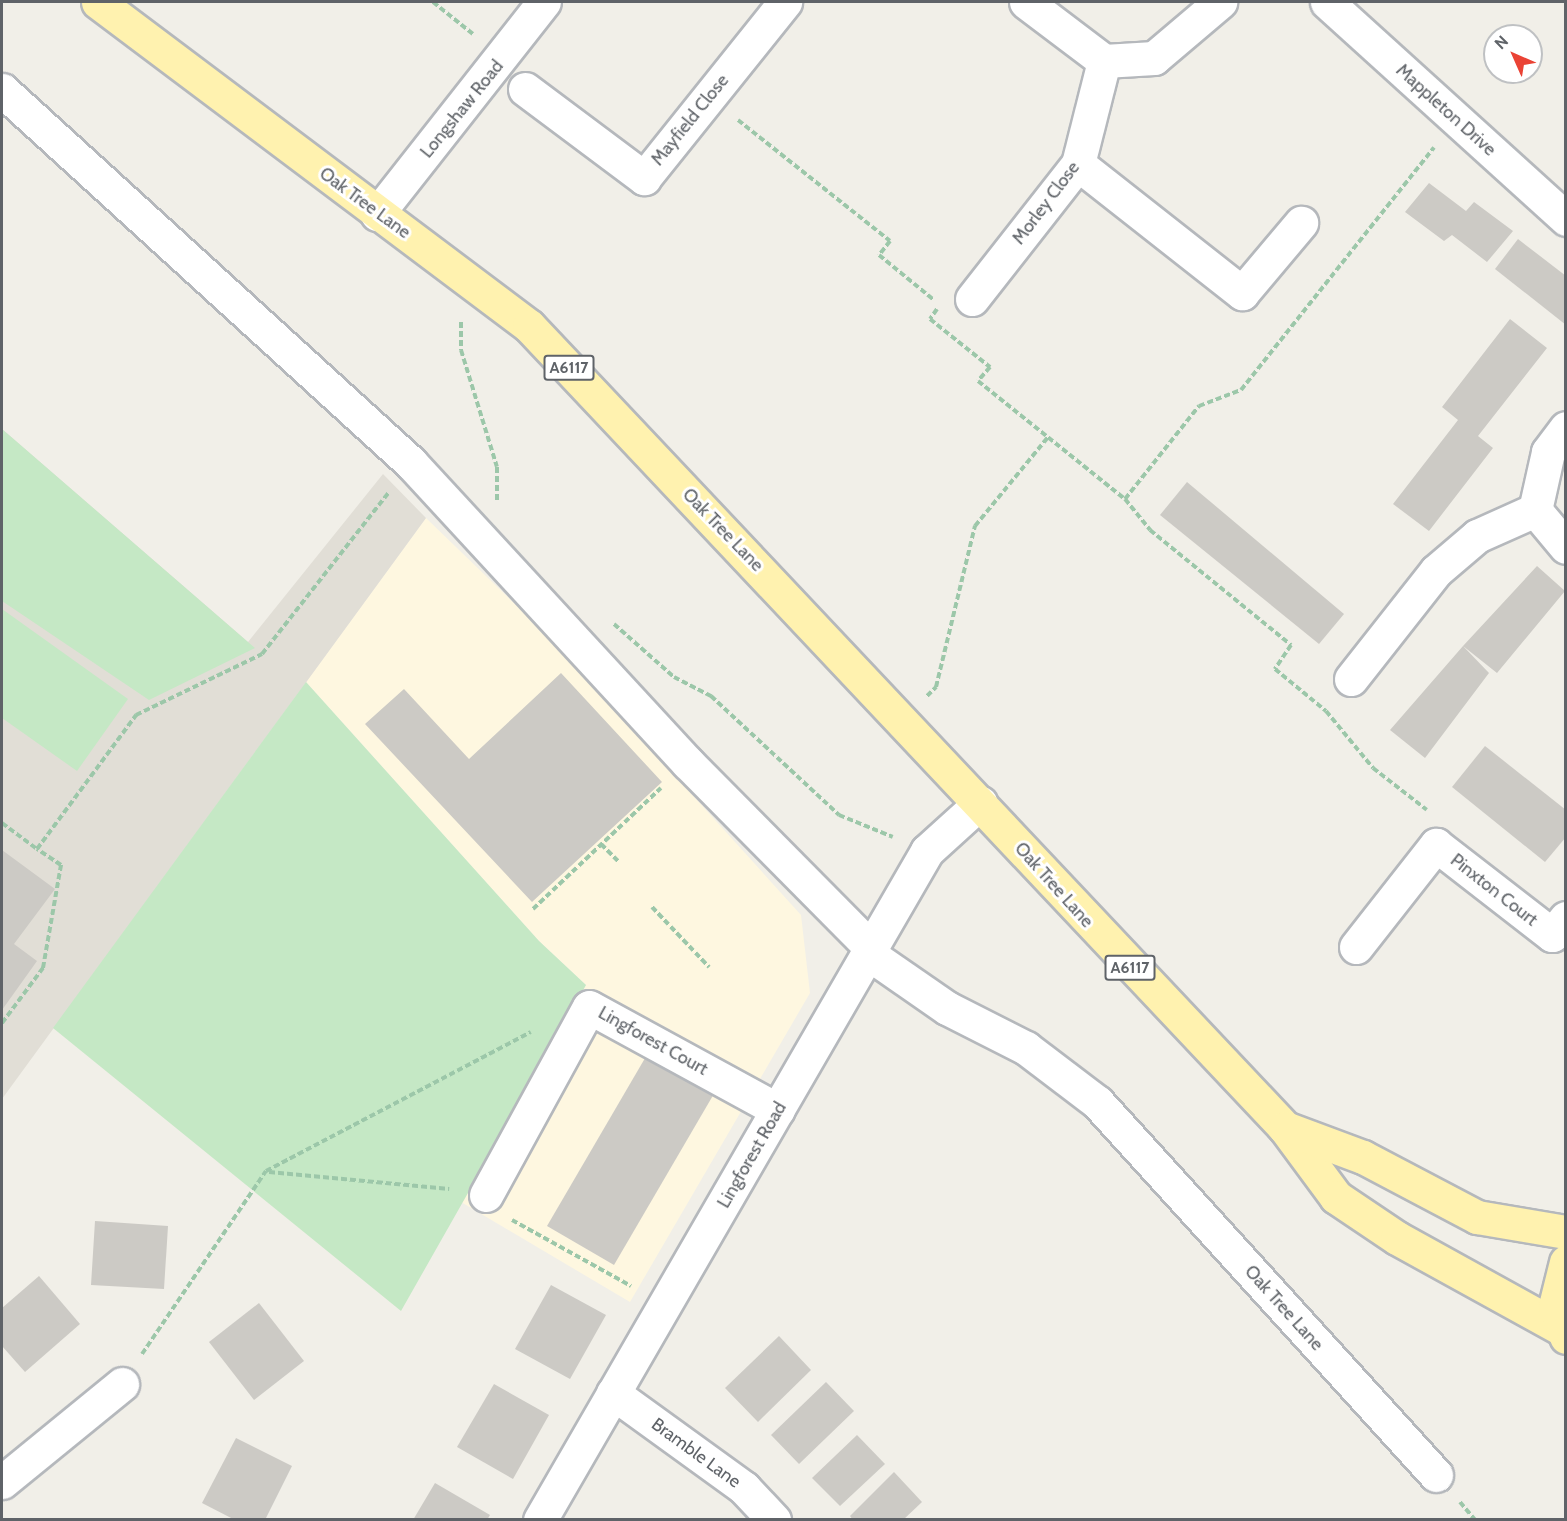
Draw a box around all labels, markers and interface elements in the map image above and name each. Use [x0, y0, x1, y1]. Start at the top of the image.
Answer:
north arrow [1483, 24, 1543, 84]
text: N [1491, 32, 1512, 53]
street label: Longshaw Road [416, 56, 508, 162]
street label: Mappleton Drive [1392, 59, 1500, 161]
street label: Mayfield Close [647, 70, 733, 170]
street label: Morley Close [1008, 157, 1084, 249]
street label: Oak Tree Lane [315, 163, 415, 243]
road number: A6117 [544, 355, 594, 381]
street label: Oak Tree Lane [678, 484, 768, 576]
street label: Oak Tree Lane [1010, 838, 1098, 932]
street label: Pinxton Court [1446, 849, 1542, 931]
road number: A6117 [1104, 955, 1156, 981]
street label: Lingforest Court [595, 1002, 711, 1080]
street label: Lingforest Road [713, 1098, 791, 1212]
street label: Oak Tree Lane [1240, 1261, 1328, 1355]
street label: Bramble Lane [647, 1413, 745, 1493]

